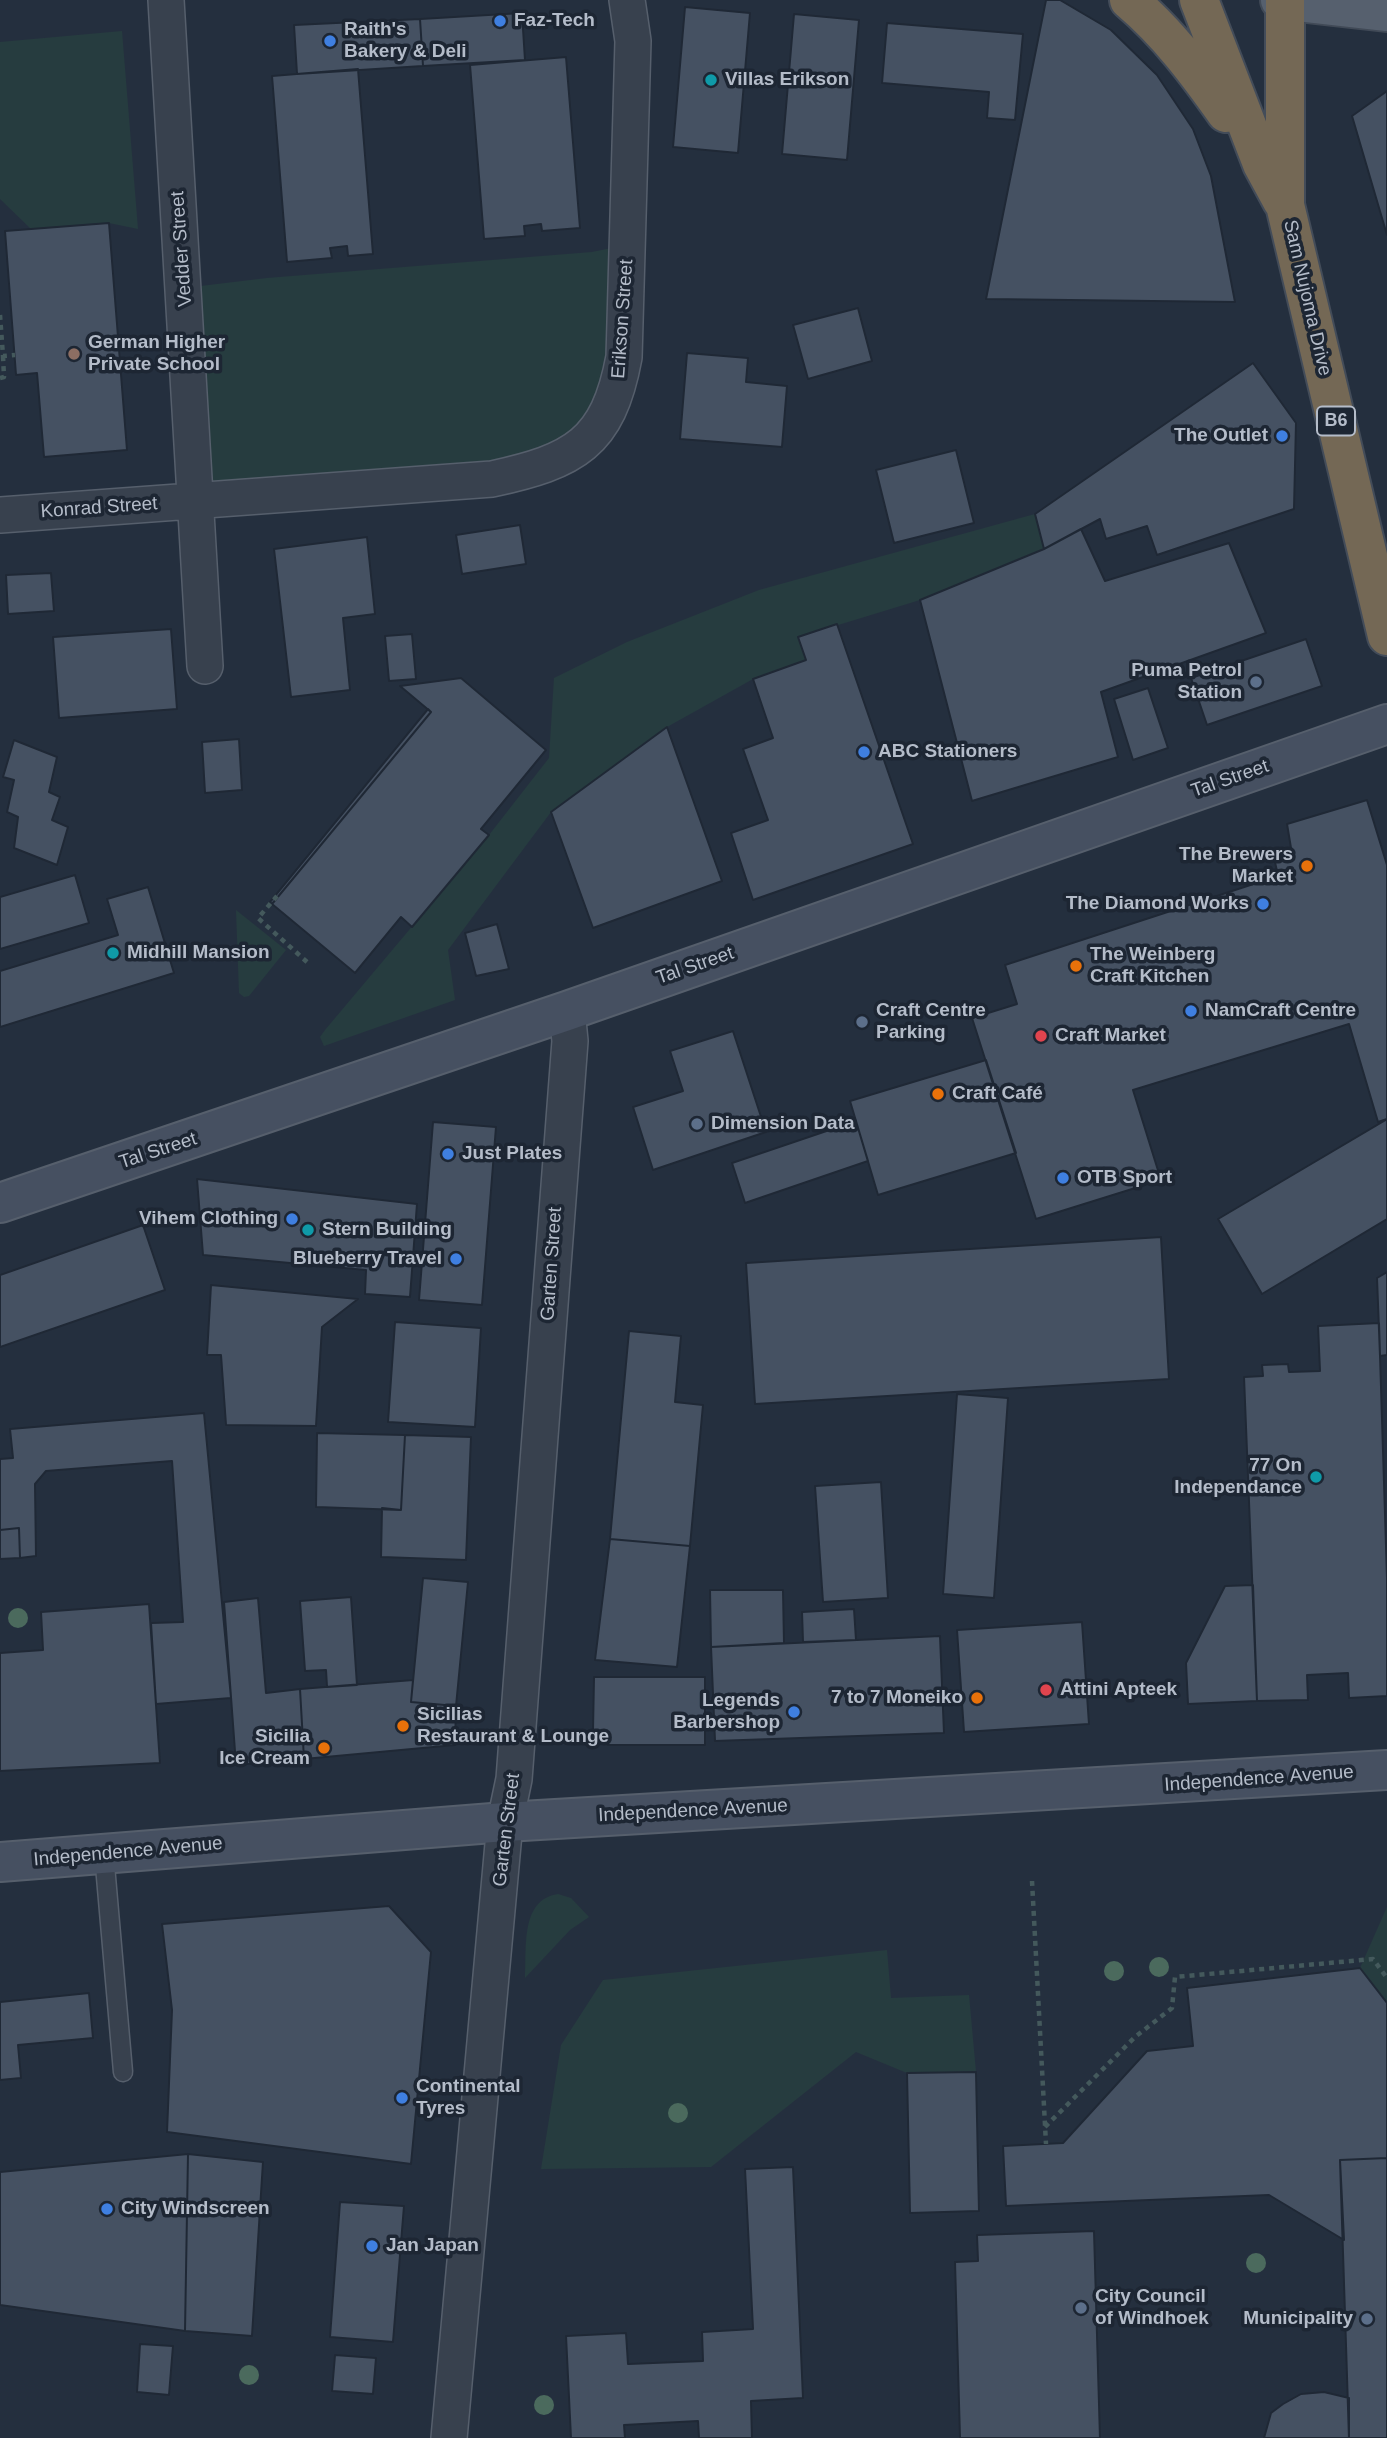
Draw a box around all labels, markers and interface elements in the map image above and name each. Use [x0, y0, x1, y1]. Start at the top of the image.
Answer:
place label: Faz-Tech [514, 10, 595, 32]
marker: Faz-Tech [492, 13, 508, 29]
place label: Raith's Bakery & Deli [344, 19, 467, 63]
marker: Raith's Bakery & Deli [322, 33, 338, 49]
place label: Villas Erikson [725, 69, 849, 91]
marker: Villas Erikson [703, 72, 719, 88]
street label: Vedder Street [167, 190, 197, 308]
street label: Sam Nujoma Drive [1278, 218, 1336, 378]
street label: Erikson Street [607, 259, 639, 379]
place label: German Higher Private School [88, 332, 225, 376]
marker: German Higher Private School [66, 346, 82, 362]
road number: B6 [1317, 407, 1355, 436]
place label: The Outlet [1174, 425, 1268, 447]
marker: The Outlet [1274, 428, 1290, 444]
street label: Konrad Street [40, 493, 158, 523]
place label: Puma Petrol Station [1131, 660, 1242, 704]
marker: Puma Petrol Station [1248, 674, 1264, 690]
place label: ABC Stationers [878, 741, 1017, 763]
marker: ABC Stationers [856, 744, 872, 760]
street label: Tal Street [1188, 755, 1272, 803]
place label: The Brewers Market [1179, 844, 1293, 888]
marker: The Brewers Market [1299, 858, 1315, 874]
place label: The Diamond Works [1066, 893, 1249, 915]
marker: The Diamond Works [1255, 896, 1271, 912]
place label: Midhill Mansion [127, 942, 269, 964]
street label: Tal Street [653, 942, 737, 990]
place label: The Weinberg Craft Kitchen [1090, 944, 1215, 988]
marker: Midhill Mansion [105, 945, 121, 961]
marker: The Weinberg Craft Kitchen [1068, 958, 1084, 974]
place label: Craft Centre Parking [876, 1000, 986, 1044]
place label: NamCraft Centre [1205, 1000, 1356, 1022]
marker: NamCraft Centre [1183, 1003, 1199, 1019]
marker: Craft Centre Parking [854, 1014, 870, 1030]
place label: Craft Market [1055, 1025, 1166, 1047]
marker: Craft Market [1033, 1028, 1049, 1044]
place label: Craft Café [952, 1083, 1043, 1105]
marker: Craft Café [930, 1086, 946, 1102]
place label: Dimension Data [711, 1113, 855, 1135]
marker: Dimension Data [689, 1116, 705, 1132]
street label: Tal Street [116, 1128, 200, 1174]
place label: Just Plates [462, 1143, 562, 1165]
marker: Just Plates [440, 1146, 456, 1162]
place label: OTB Sport [1077, 1167, 1172, 1189]
marker: OTB Sport [1055, 1170, 1071, 1186]
street label: Garten Street [537, 1206, 567, 1322]
place label: Vihem Clothing [139, 1208, 278, 1230]
marker: Vihem Clothing [284, 1211, 300, 1227]
place label: Stern Building [322, 1219, 452, 1241]
marker: Stern Building [300, 1222, 316, 1238]
place label: Blueberry Travel [293, 1248, 442, 1270]
marker: Blueberry Travel [448, 1251, 464, 1267]
place label: 77 On Independance [1174, 1455, 1302, 1499]
marker: 77 On Independance [1308, 1469, 1324, 1485]
place label: Attini Apteek [1060, 1679, 1177, 1701]
marker: Attini Apteek [1038, 1682, 1054, 1698]
place label: 7 to 7 Moneiko [831, 1687, 963, 1709]
place label: Legends Barbershop [673, 1690, 780, 1734]
marker: 7 to 7 Moneiko [969, 1690, 985, 1706]
place label: Sicilias Restaurant & Lounge [417, 1704, 609, 1748]
marker: Legends Barbershop [786, 1704, 802, 1720]
marker: Sicilias Restaurant & Lounge [395, 1718, 411, 1734]
place label: Sicilia Ice Cream [219, 1726, 310, 1770]
marker: Sicilia Ice Cream [316, 1740, 332, 1756]
street label: Independence Avenue [1164, 1761, 1354, 1797]
street label: Garten Street [489, 1772, 525, 1888]
street label: Independence Avenue [598, 1795, 788, 1827]
street label: Independence Avenue [32, 1832, 224, 1872]
place label: Continental Tyres [416, 2076, 520, 2120]
marker: Continental Tyres [394, 2090, 410, 2106]
place label: City Windscreen [121, 2198, 270, 2220]
marker: City Windscreen [99, 2201, 115, 2217]
place label: Jan Japan [386, 2235, 479, 2257]
marker: Jan Japan [364, 2238, 380, 2254]
place label: City Council of Windhoek [1095, 2286, 1209, 2330]
marker: City Council of Windhoek [1073, 2300, 1089, 2316]
place label: Municipality [1243, 2308, 1353, 2330]
marker: Municipality [1359, 2311, 1375, 2327]

